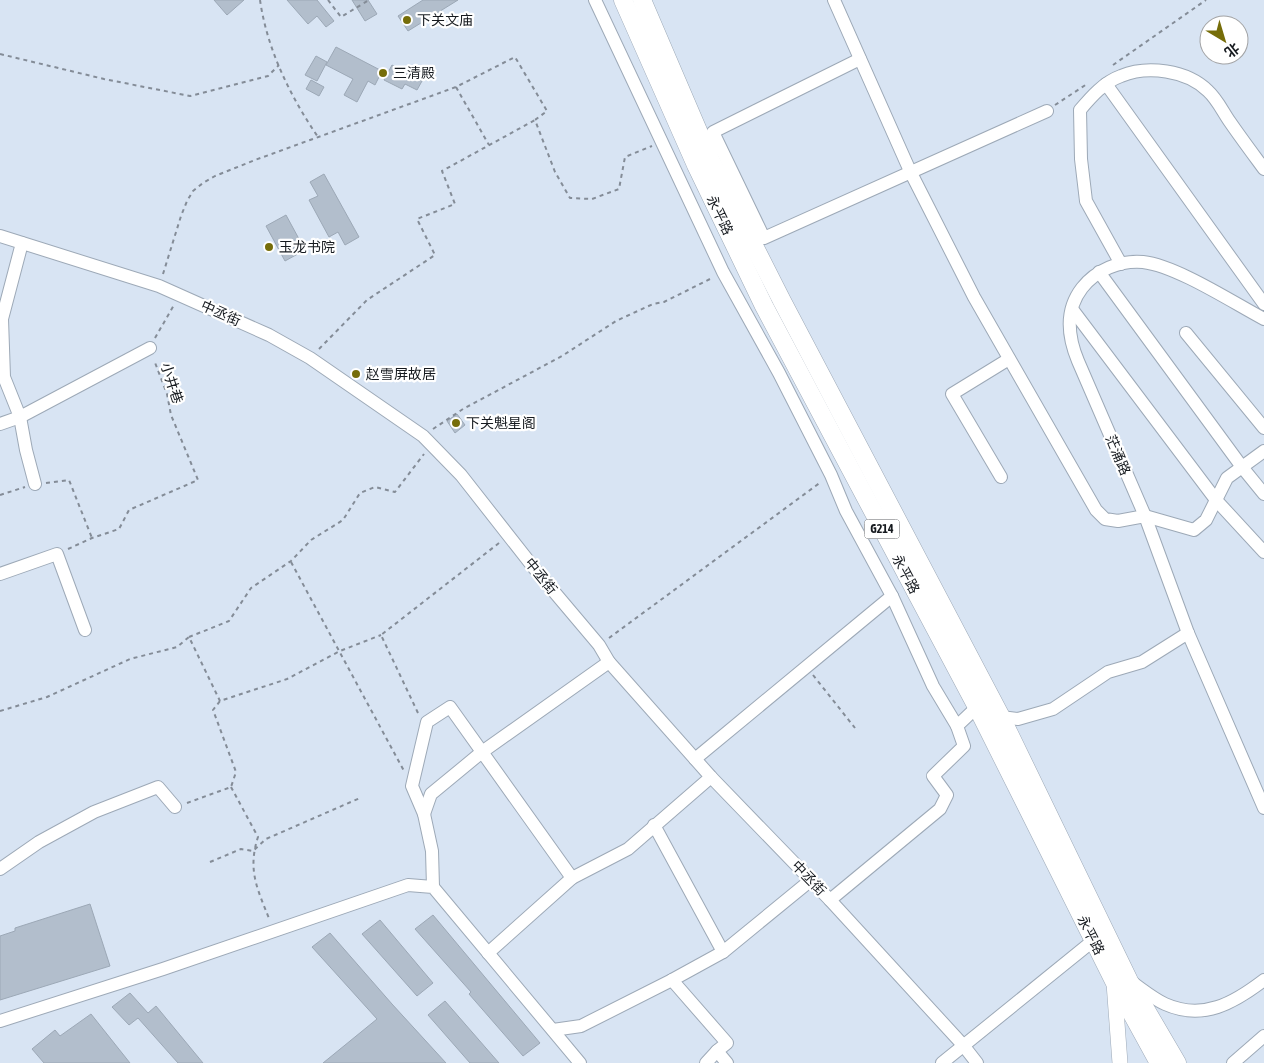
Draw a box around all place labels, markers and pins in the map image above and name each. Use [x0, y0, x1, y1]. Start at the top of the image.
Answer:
place label: 下关文庙 [417, 12, 473, 28]
marker: 下关文庙 [401, 14, 413, 26]
place label: 三清殿 [393, 65, 435, 81]
marker: 三清殿 [377, 67, 389, 79]
place label: 玉龙书院 [279, 239, 335, 255]
marker: 玉龙书院 [263, 241, 275, 253]
place label: 赵雪屏故居 [365, 366, 436, 382]
marker: 赵雪屏故居 [350, 368, 362, 380]
place label: 下关魁星阁 [466, 415, 536, 431]
marker: 下关魁星阁 [450, 417, 462, 429]

